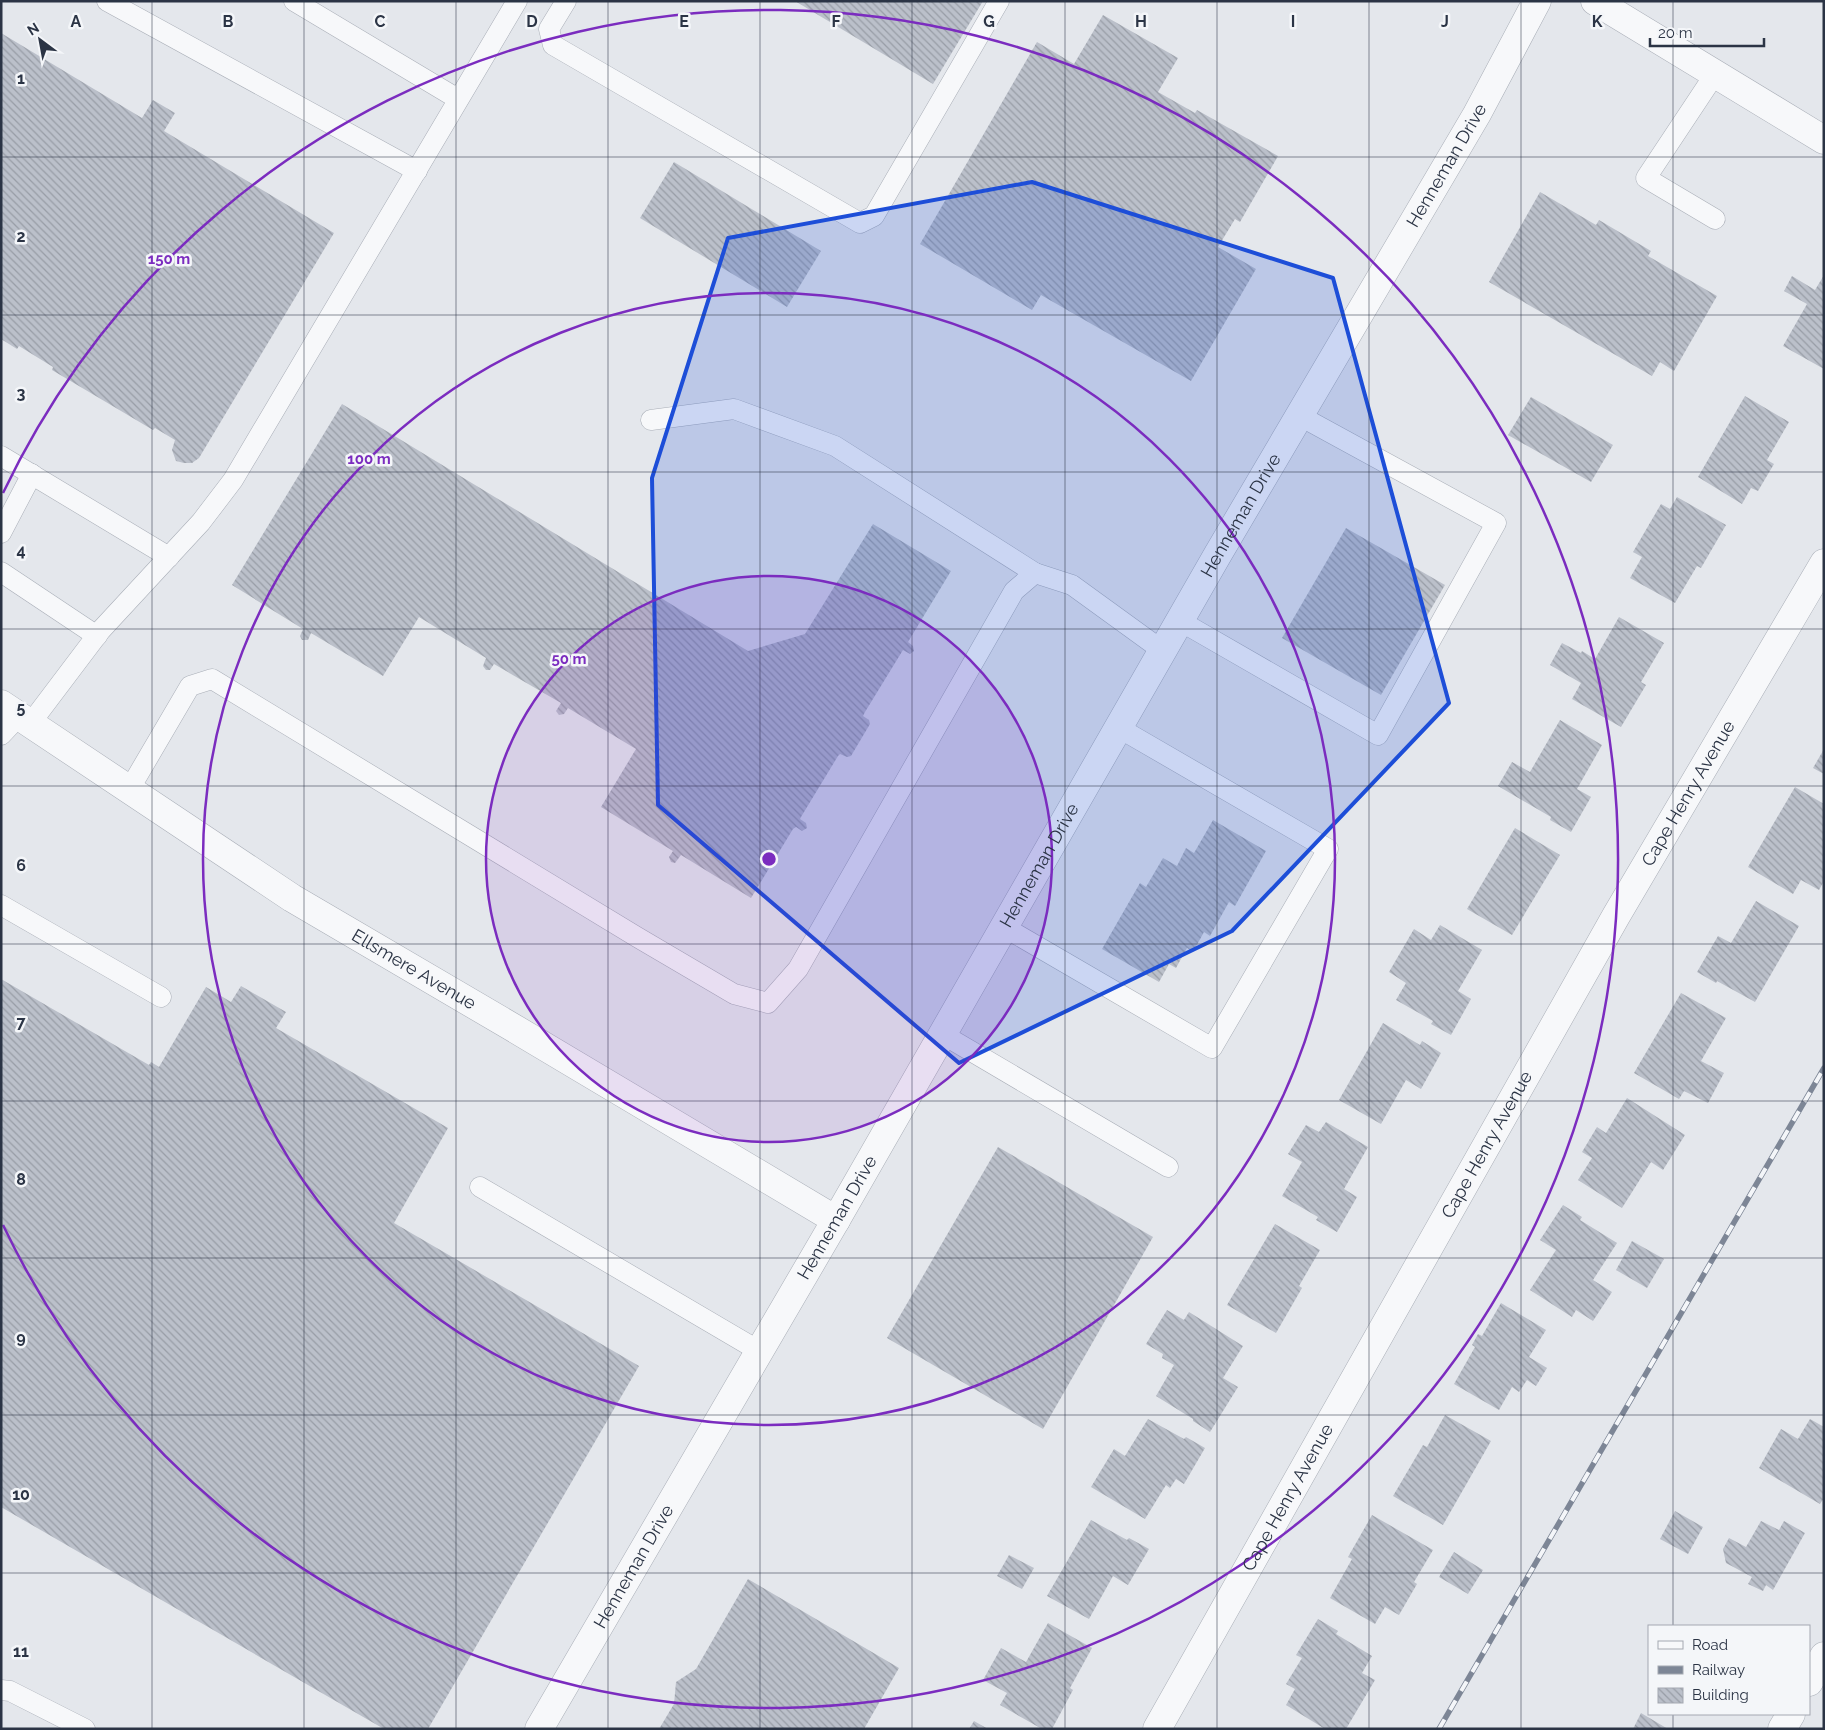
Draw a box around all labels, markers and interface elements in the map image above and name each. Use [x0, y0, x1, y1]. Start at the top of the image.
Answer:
text: A [71, 12, 82, 31]
text: B [223, 12, 234, 31]
text: C [375, 12, 386, 31]
text: D [526, 12, 538, 31]
text: E [679, 12, 689, 31]
text: F [831, 12, 841, 31]
text: G [983, 12, 995, 31]
text: H [1135, 12, 1147, 31]
text: I [1291, 12, 1295, 31]
text: J [1441, 12, 1449, 31]
text: K [1592, 12, 1603, 31]
north arrow [15, 15, 65, 65]
scale bar [1650, 15, 1764, 47]
text: N [24, 19, 42, 39]
text: 20 m [1658, 24, 1693, 42]
text: 1 [17, 69, 25, 88]
street label: Henneman Drive [1402, 99, 1491, 231]
text: 2 [16, 227, 26, 246]
text: 150 m [148, 250, 190, 268]
text: 3 [17, 384, 26, 403]
street label: Henneman Drive [1196, 449, 1285, 581]
text: 100 m [347, 450, 391, 468]
text: 4 [16, 541, 26, 560]
text: 50 m [551, 650, 587, 668]
text: 5 [17, 698, 26, 717]
street label: Cape Henry Avenue [1637, 716, 1739, 870]
street label: Henneman Drive [995, 799, 1083, 931]
centre of rings [760, 850, 778, 868]
text: 6 [16, 856, 26, 875]
street label: Ellsmere Avenue [348, 924, 480, 1014]
text: 7 [17, 1013, 26, 1032]
street label: Cape Henry Avenue [1437, 1067, 1536, 1222]
street label: Henneman Drive [793, 1151, 881, 1283]
text: 8 [16, 1170, 26, 1189]
text: 9 [16, 1328, 26, 1347]
street label: Cape Henry Avenue [1238, 1420, 1337, 1574]
text: 10 [12, 1485, 30, 1504]
street label: Henneman Drive [589, 1500, 678, 1632]
legend [1648, 1625, 1810, 1715]
text: Road [1692, 1636, 1728, 1654]
text: 11 [13, 1642, 29, 1661]
text: Railway [1692, 1661, 1745, 1679]
text: Building [1692, 1686, 1749, 1704]

